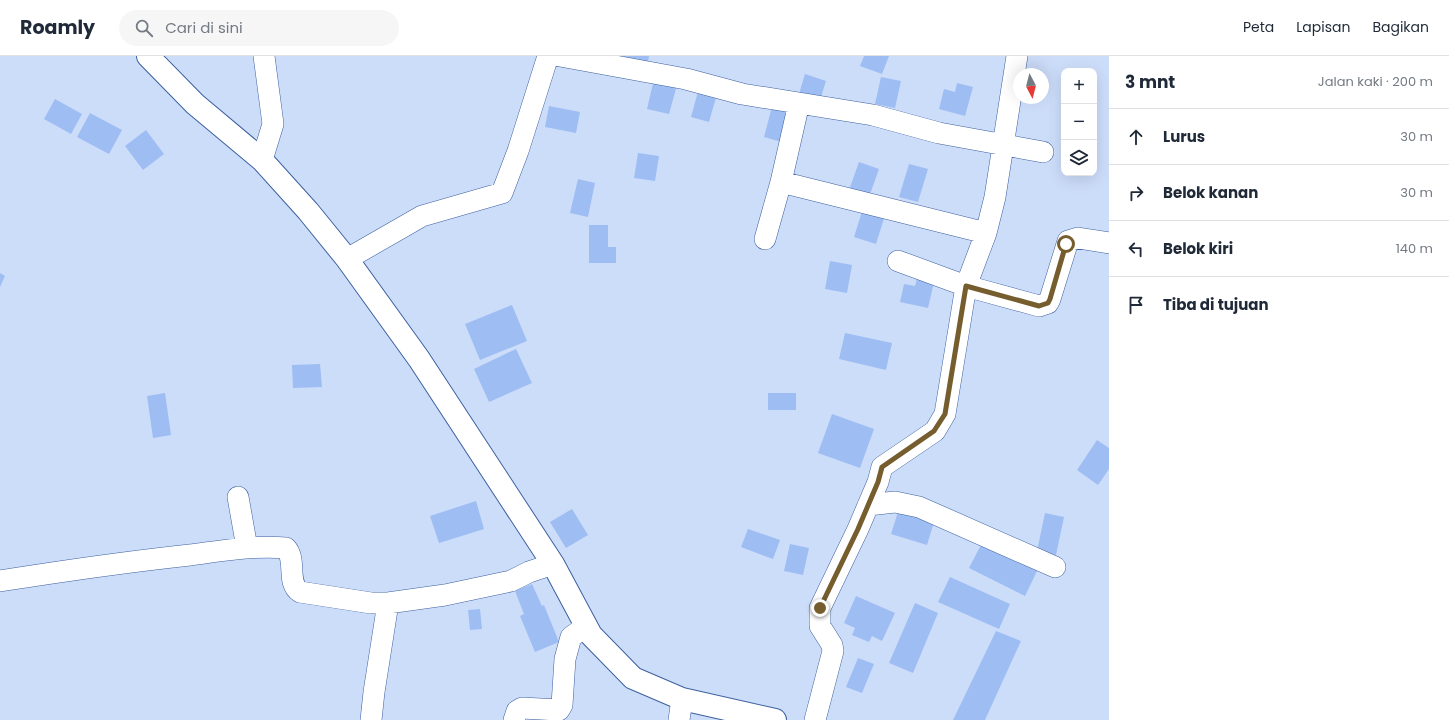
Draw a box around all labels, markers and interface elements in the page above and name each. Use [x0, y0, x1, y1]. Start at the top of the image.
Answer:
search box [119, 10, 399, 46]
text: Roamly [20, 14, 95, 41]
icon: search [133, 17, 155, 39]
text: Cari di sini [165, 17, 243, 38]
text: Peta [1243, 17, 1274, 37]
text: Lapisan [1296, 17, 1350, 37]
text: Bagikan [1372, 17, 1429, 37]
north arrow [1013, 68, 1049, 104]
map controls [1061, 68, 1097, 176]
button: + [1061, 68, 1097, 104]
text: 3 mnt [1125, 70, 1175, 94]
text: Jalan kaki · 200 m [1318, 72, 1433, 91]
button: − [1061, 104, 1097, 140]
icon: ahead [1125, 126, 1147, 148]
text: Lurus [1163, 126, 1205, 147]
text: 30 m [1400, 127, 1433, 146]
button: layers [1061, 140, 1097, 176]
icon: right [1125, 182, 1147, 204]
text: Belok kanan [1163, 182, 1258, 203]
text: 30 m [1400, 183, 1433, 202]
route start [1057, 235, 1075, 253]
icon: left [1125, 238, 1147, 260]
text: Belok kiri [1163, 238, 1233, 259]
text: 140 m [1396, 239, 1433, 258]
icon: arrive [1125, 294, 1147, 316]
text: Tiba di tujuan [1163, 294, 1269, 315]
route end [811, 599, 829, 617]

